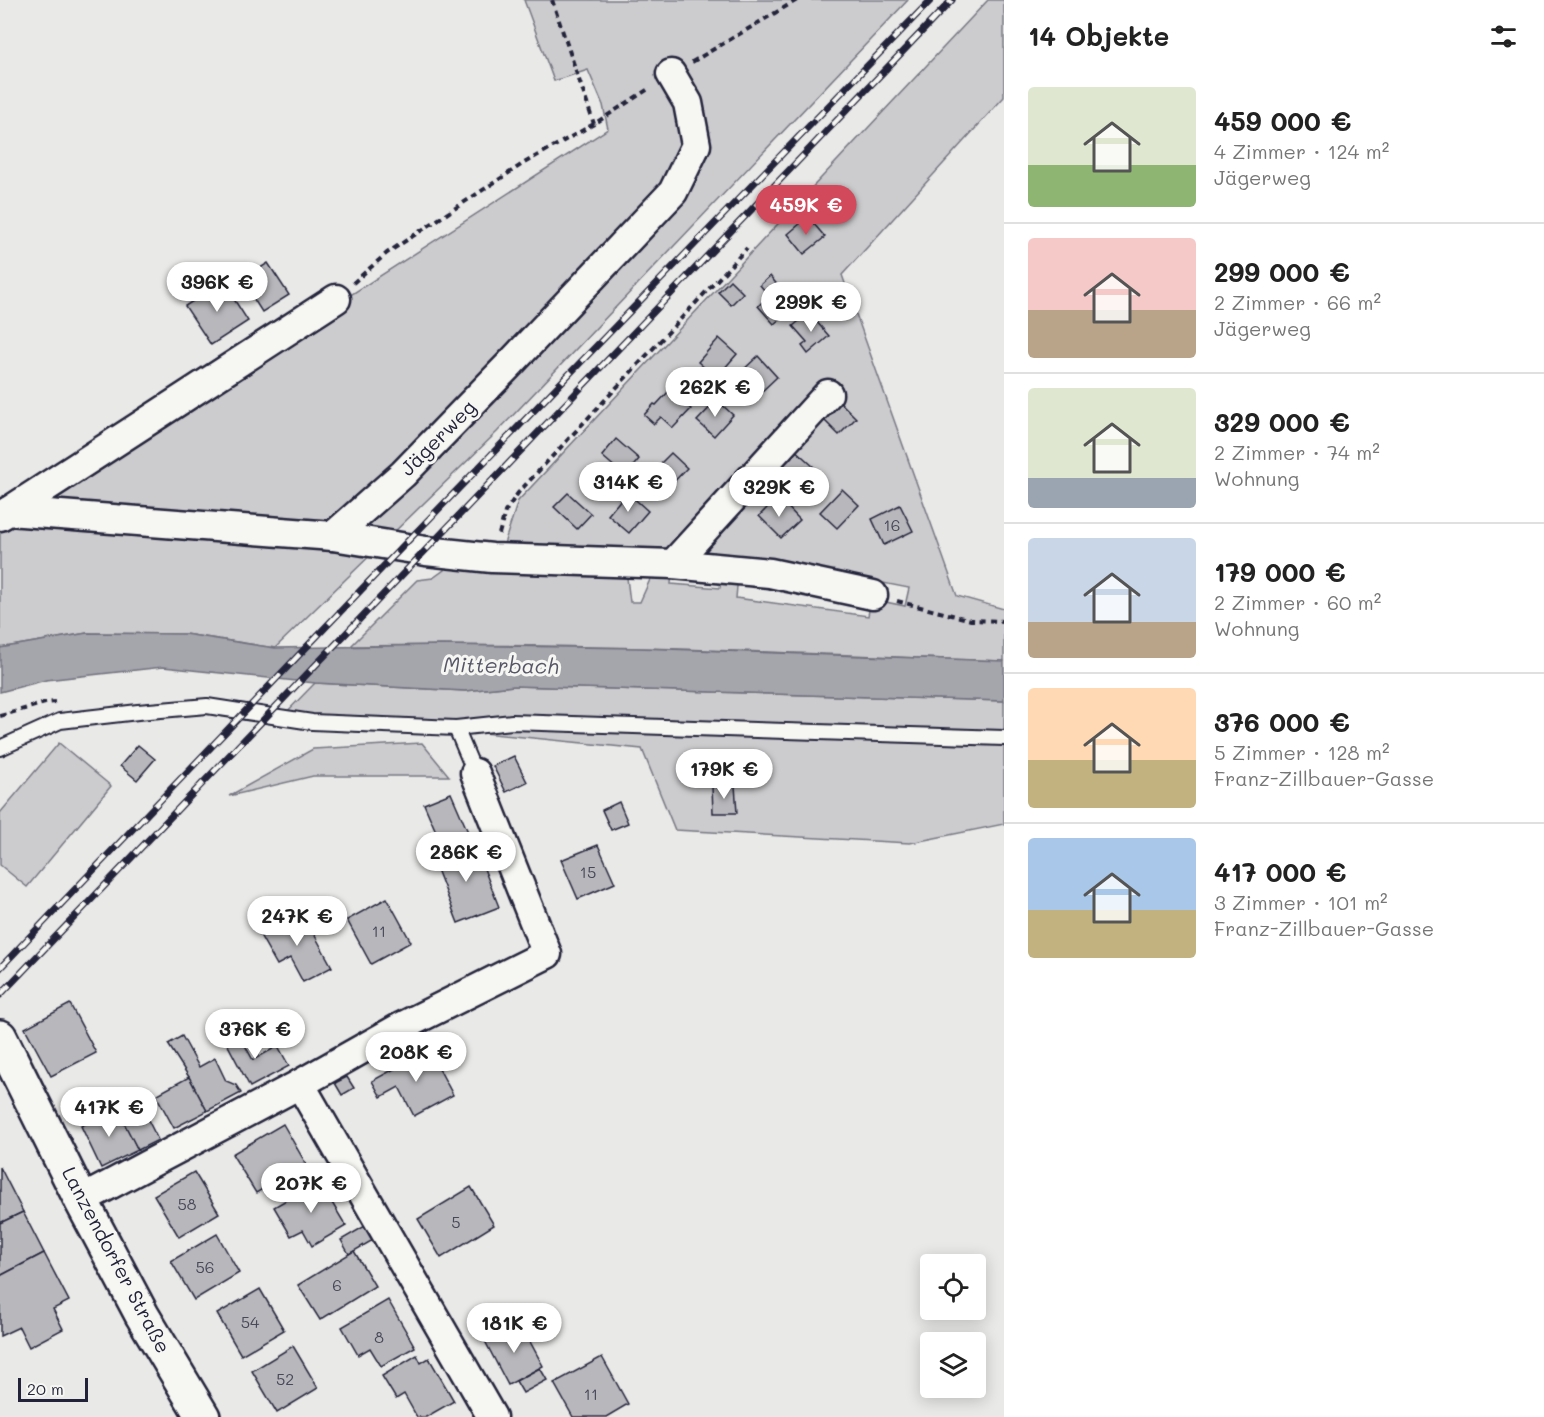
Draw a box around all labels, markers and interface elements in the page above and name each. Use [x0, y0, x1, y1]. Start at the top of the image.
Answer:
text: 14 Objekte [1028, 19, 1169, 53]
icon: filters [1487, 20, 1520, 53]
text: 459 000 € [1214, 104, 1351, 138]
icon: home [1076, 111, 1148, 183]
text: 4 Zimmer · 124 m² [1214, 138, 1389, 164]
text: Jägerweg [1214, 164, 1311, 190]
pin: 459K € [757, 185, 855, 236]
text: 459K € [770, 191, 842, 217]
text: 299 000 € [1214, 255, 1350, 289]
pin: 396K € [168, 262, 266, 313]
icon: home [1076, 262, 1148, 334]
text: 396K € [181, 268, 253, 294]
pin: 299K € [762, 282, 860, 333]
text: 299K € [775, 288, 847, 314]
text: 2 Zimmer · 66 m² [1214, 289, 1381, 315]
text: Jägerweg [1214, 315, 1311, 341]
pin: 262K € [666, 367, 764, 418]
text: 262K € [679, 373, 751, 399]
street label: Jägerweg [394, 394, 481, 481]
text: 329 000 € [1214, 405, 1350, 439]
icon: home [1076, 412, 1148, 484]
text: 2 Zimmer · 74 m² [1214, 439, 1380, 465]
pin: 314K € [579, 462, 677, 513]
text: Wohnung [1214, 465, 1299, 491]
pin: 329K € [730, 467, 828, 518]
text: 314K € [593, 468, 663, 494]
text: 329K € [743, 473, 815, 499]
house number: 16 [884, 514, 900, 535]
text: 179 000 € [1214, 555, 1346, 589]
icon: home [1076, 562, 1148, 634]
text: 2 Zimmer · 60 m² [1214, 589, 1381, 615]
text: Wohnung [1214, 615, 1299, 641]
water label: Mitterbach [443, 650, 559, 679]
text: 376 000 € [1214, 705, 1350, 739]
icon: home [1076, 712, 1148, 784]
text: 5 Zimmer · 128 m² [1214, 739, 1390, 765]
pin: 179K € [675, 749, 773, 800]
text: 179K € [690, 755, 758, 781]
text: Franz-Zillbauer-Gasse [1214, 765, 1434, 791]
pin: 286K € [417, 832, 515, 883]
text: 286K € [430, 838, 502, 864]
text: 417 000 € [1214, 855, 1346, 889]
house number: 15 [580, 861, 596, 882]
icon: home [1076, 862, 1148, 934]
text: 3 Zimmer · 101 m² [1214, 889, 1388, 915]
pin: 247K € [248, 896, 346, 947]
text: 247K € [261, 902, 333, 928]
text: Franz-Zillbauer-Gasse [1214, 915, 1434, 941]
house number: 11 [372, 920, 386, 941]
pin: 376K € [206, 1009, 304, 1060]
text: 376K € [219, 1015, 291, 1041]
pin: 208K € [367, 1032, 465, 1083]
text: 208K € [379, 1038, 453, 1064]
pin: 417K € [60, 1087, 158, 1138]
text: 417K € [74, 1093, 144, 1119]
street label: Lanzendorfer Straße [57, 1162, 177, 1357]
pin: 207K € [262, 1163, 360, 1214]
text: 207K € [275, 1169, 347, 1195]
house number: 58 [177, 1193, 197, 1214]
house number: 5 [451, 1211, 461, 1232]
map controls [920, 1254, 986, 1398]
button: locate [920, 1254, 986, 1320]
house number: 56 [196, 1256, 215, 1277]
house number: 6 [332, 1274, 342, 1295]
pin: 181K € [465, 1303, 563, 1354]
text: 181K € [481, 1309, 547, 1335]
house number: 54 [241, 1311, 260, 1332]
house number: 8 [374, 1326, 384, 1347]
button: layers [920, 1332, 986, 1398]
house number: 52 [276, 1368, 294, 1389]
scale bar [18, 1375, 88, 1402]
text: 20 m [27, 1378, 64, 1399]
house number: 11 [584, 1383, 598, 1404]

